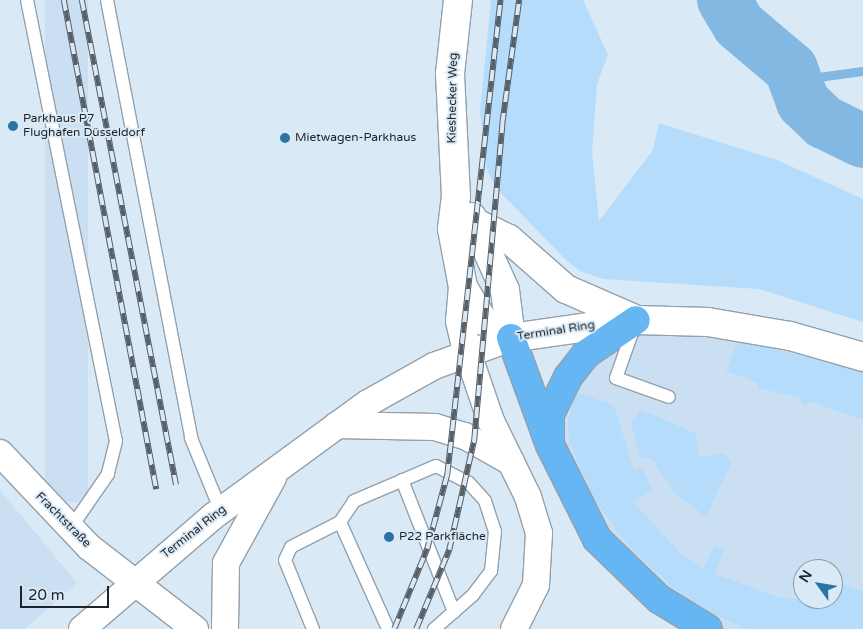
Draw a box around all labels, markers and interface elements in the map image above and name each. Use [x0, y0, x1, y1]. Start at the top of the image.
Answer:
street label: Kieshecker Weg [445, 52, 461, 144]
place label: Parkhaus P7 Flughafen Düsseldorf [23, 112, 145, 140]
marker: Parkhaus P7 Flughafen Düsseldorf [7, 120, 19, 132]
place label: Mietwagen-Parkhaus [295, 131, 416, 145]
marker: Mietwagen-Parkhaus [279, 132, 291, 144]
street label: Terminal Ring [516, 318, 596, 344]
street label: Frachtstraße [32, 489, 94, 551]
street label: Terminal Ring [159, 502, 229, 562]
place label: P22 Parkfläche [399, 530, 486, 544]
marker: P22 Parkfläche [383, 531, 395, 543]
north arrow [793, 559, 843, 609]
text: N [796, 567, 816, 586]
scale bar [22, 576, 111, 608]
text: 20 m [28, 586, 65, 604]

